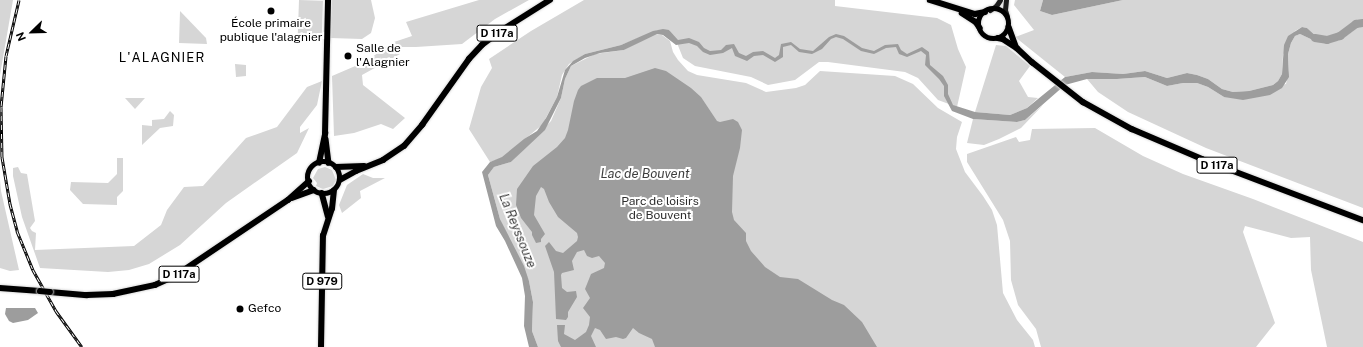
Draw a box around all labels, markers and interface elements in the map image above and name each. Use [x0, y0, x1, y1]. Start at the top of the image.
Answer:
marker: École primaire publique l'alagnier [266, 6, 276, 16]
north arrow [12, 12, 52, 52]
place label: École primaire publique l'alagnier [220, 17, 322, 45]
road number: D 117a [476, 24, 518, 42]
text: N [14, 30, 28, 43]
place label: Salle de l'Alagnier [356, 42, 410, 70]
district label: L'ALAGNIER [119, 50, 205, 66]
marker: Salle de l'Alagnier [343, 51, 353, 61]
road number: D 117a [1196, 156, 1238, 174]
water label: Lac de Bouvent [600, 166, 690, 182]
water label: La Reyssouze [495, 192, 539, 270]
park label: Parc de loisirs de Bouvent [621, 195, 699, 223]
road number: D 117a [158, 265, 200, 283]
road number: D 979 [302, 272, 342, 290]
place label: Gefco [248, 302, 281, 316]
marker: Gefco [235, 304, 245, 314]

